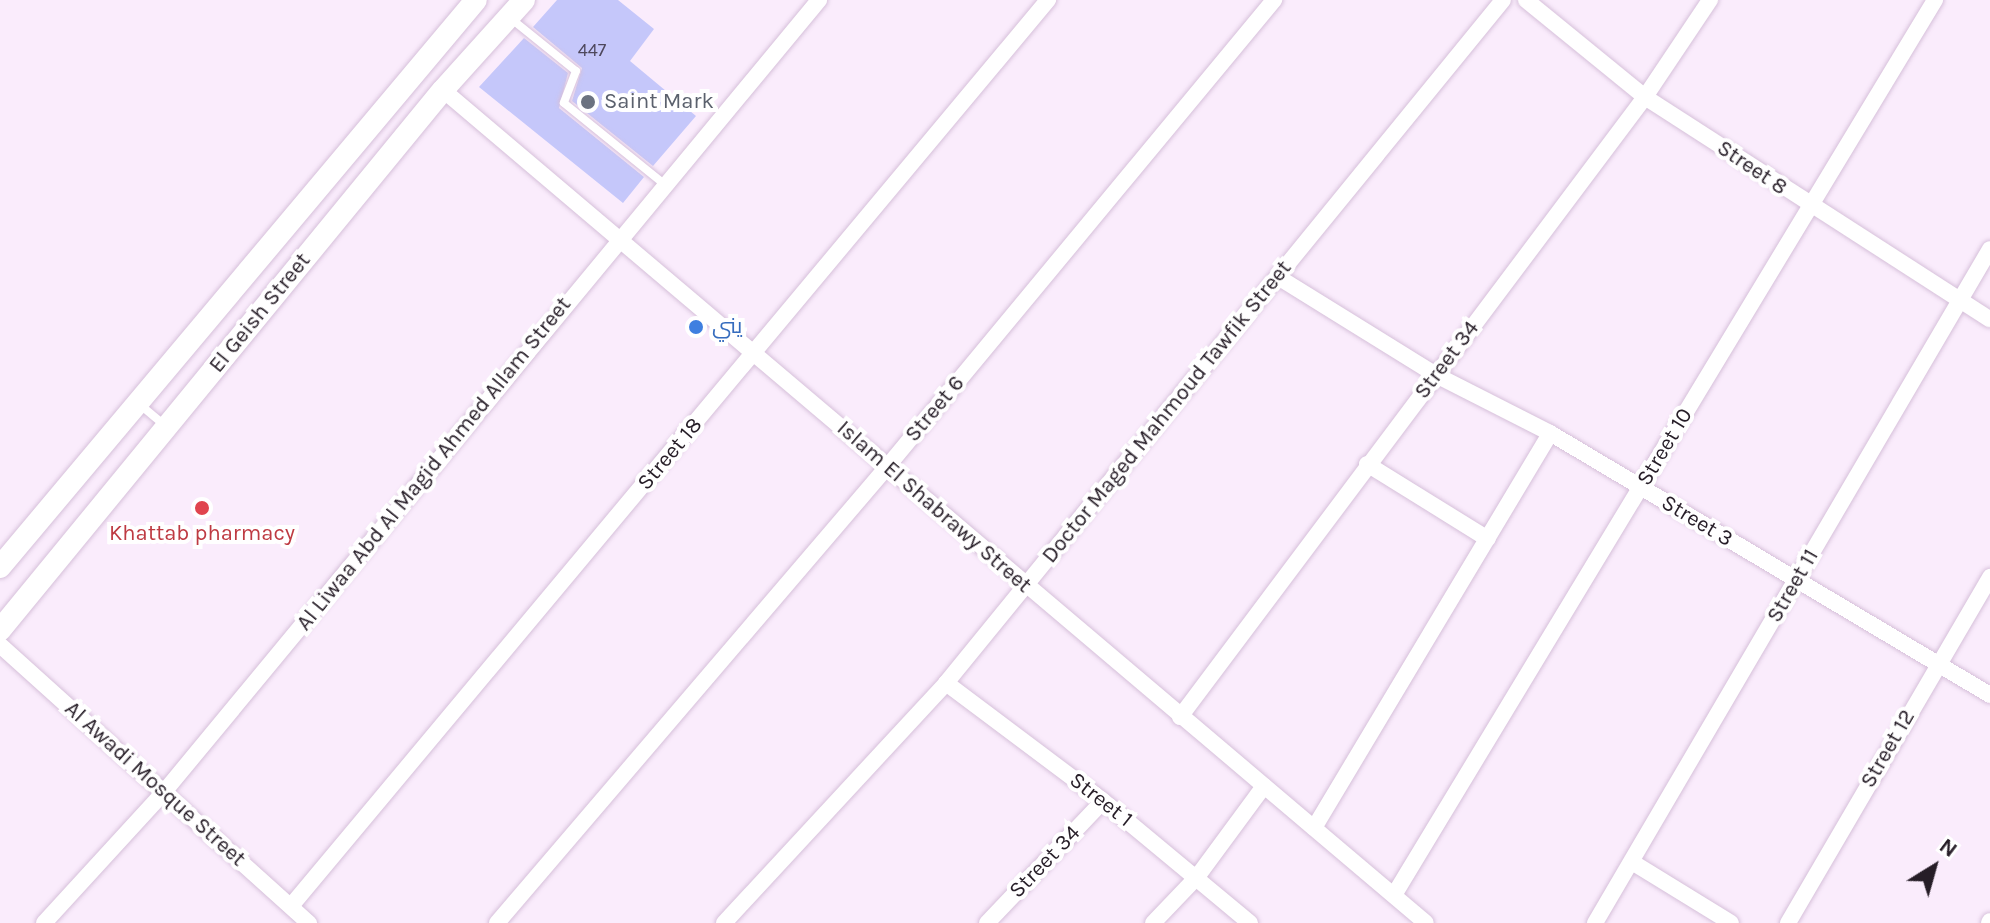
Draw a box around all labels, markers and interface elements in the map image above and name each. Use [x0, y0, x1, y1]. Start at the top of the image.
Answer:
house number: 447 [578, 39, 606, 61]
place label: Saint Mark [604, 89, 714, 115]
marker: Saint Mark [579, 93, 597, 111]
street label: Street 8 [1712, 135, 1792, 201]
street label: El Geish Street [204, 248, 316, 378]
street label: Doctor Maged Mahmoud Tawfik Street [1037, 255, 1297, 569]
street label: Al Liwaa Abd Al Magid Ahmed Allam Street [291, 292, 577, 636]
place label: يني [712, 314, 742, 340]
street label: Street 34 [1409, 316, 1485, 404]
marker: يني [687, 318, 705, 336]
street label: Street 6 [900, 371, 970, 447]
street label: Street 10 [1632, 403, 1698, 491]
street label: Street 18 [632, 412, 708, 496]
street label: Islam El Shabrawy Street [831, 415, 1037, 599]
street label: Street 3 [1657, 489, 1737, 553]
marker: Khattab pharmacy [193, 499, 211, 517]
place label: Khattab pharmacy [109, 521, 295, 547]
street label: Street 11 [1762, 545, 1824, 627]
street label: Al Awadi Mosque Street [59, 696, 251, 872]
street label: Street 12 [1855, 705, 1921, 793]
street label: Street 1 [1064, 767, 1138, 833]
street label: Street 34 [1004, 820, 1086, 904]
north arrow [1894, 827, 1974, 907]
text: N [1934, 833, 1963, 863]

